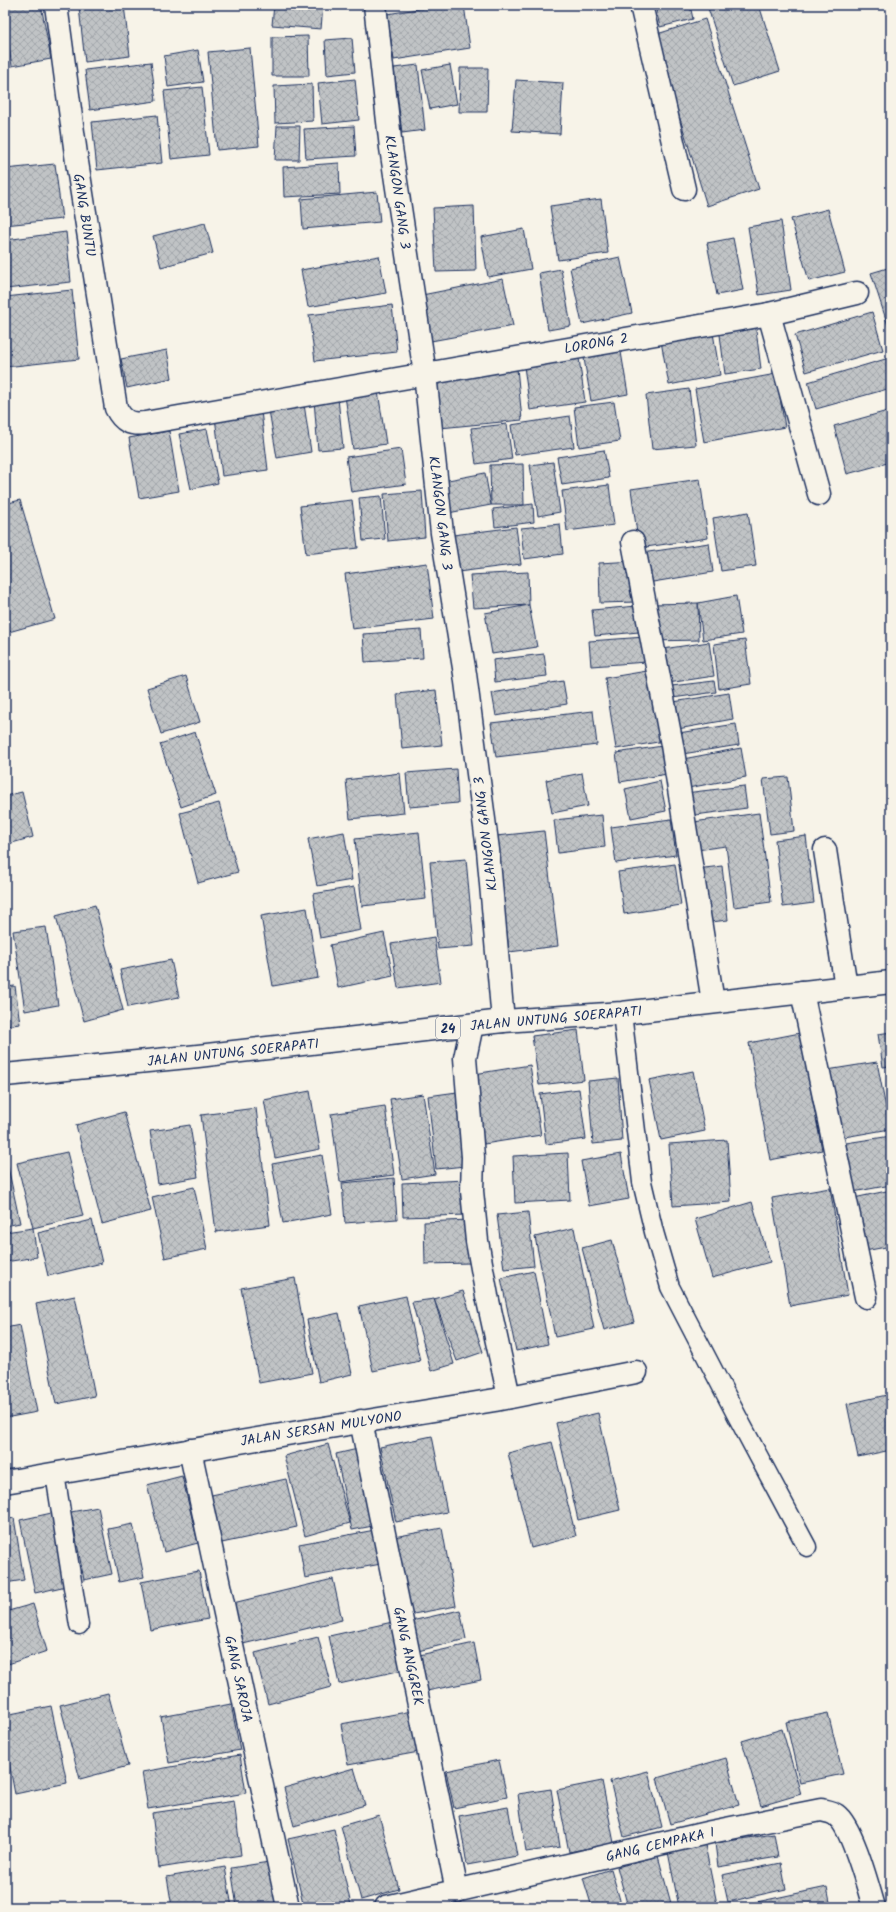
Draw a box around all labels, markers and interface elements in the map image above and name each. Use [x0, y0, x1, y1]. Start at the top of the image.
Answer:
street label: KLANGON GANG 3 [378, 134, 416, 251]
street label: GANG BUNTU [67, 172, 101, 258]
street label: LORONG 2 [562, 328, 630, 360]
street label: KLANGON GANG 3 [422, 455, 458, 571]
street label: KLANGON GANG 3 [468, 776, 504, 892]
street label: JALAN UNTUNG SOERAPATI [469, 1001, 643, 1037]
road number: 24 [436, 1017, 460, 1039]
street label: JALAN UNTUNG SOERAPATI [146, 1033, 320, 1073]
street label: JALAN SERSAN MULYONO [239, 1405, 404, 1453]
street label: GANG ANGGREK [387, 1605, 429, 1708]
street label: GANG SAROJA [218, 1634, 258, 1725]
street label: GANG CEMPAKA I [604, 1822, 717, 1868]

